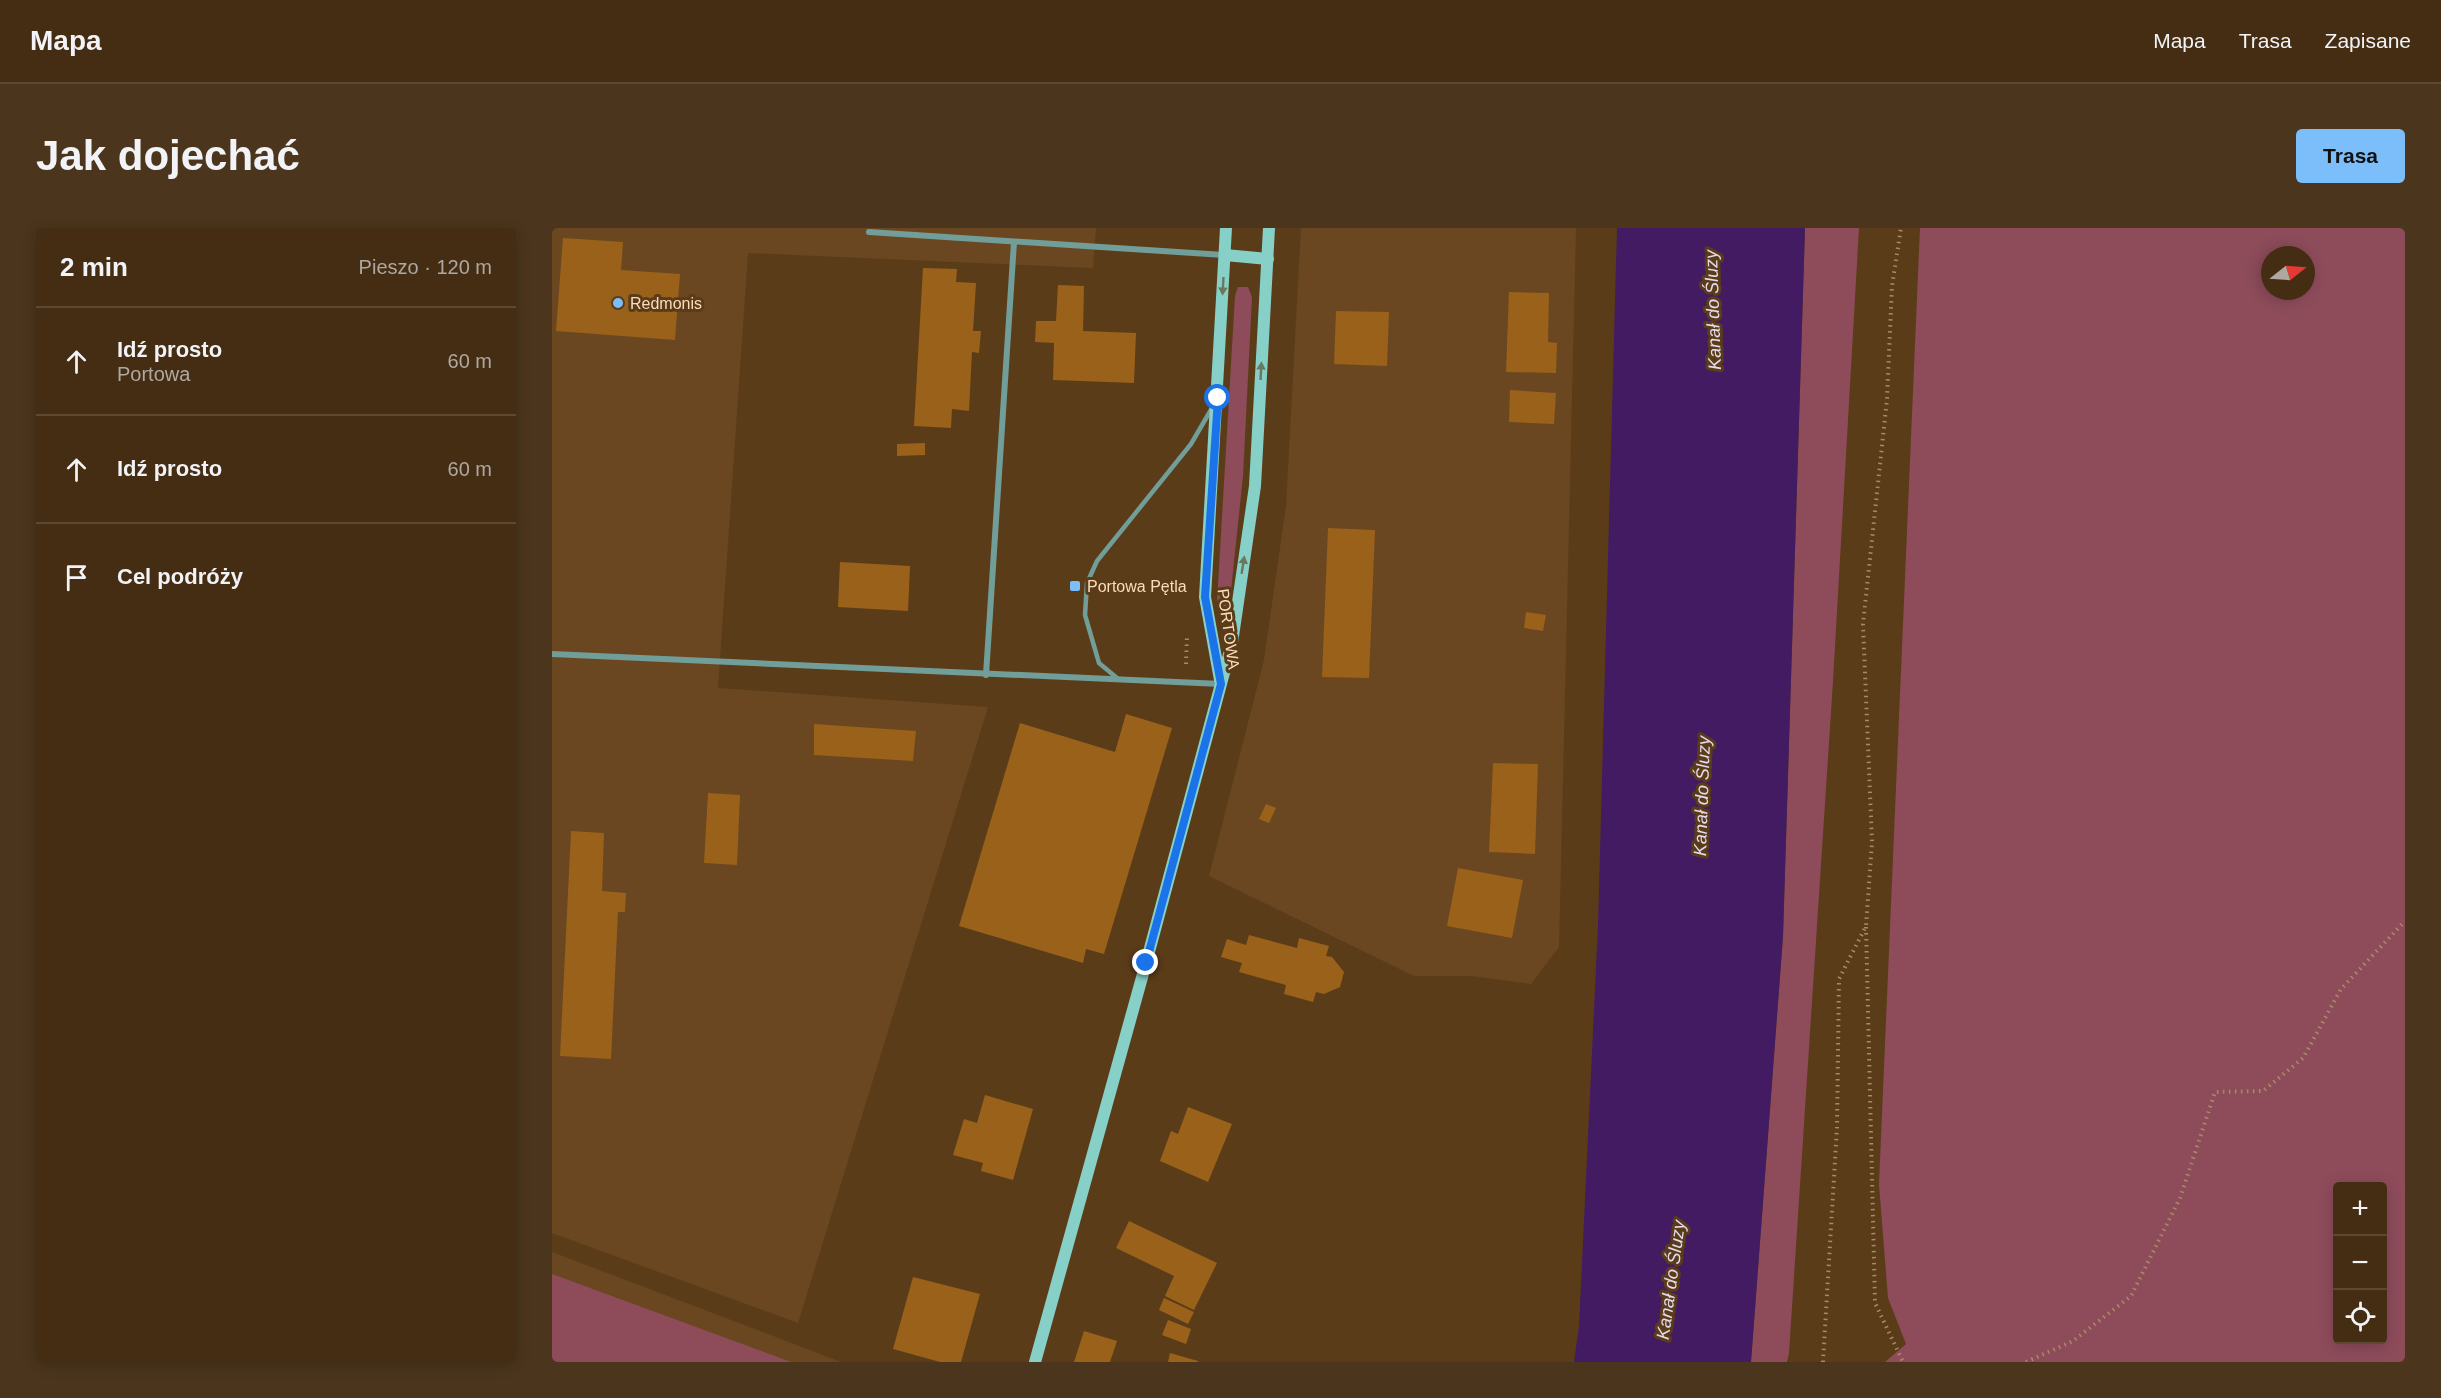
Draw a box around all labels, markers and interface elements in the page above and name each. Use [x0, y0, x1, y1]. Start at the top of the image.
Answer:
text: Mapa [30, 25, 102, 56]
text: Mapa [2153, 29, 2206, 52]
text: Trasa [2239, 29, 2292, 52]
text: Zapisane [2325, 29, 2411, 52]
button: Trasa [2296, 129, 2405, 183]
text: Jak dojechać [36, 132, 300, 179]
north arrow [2261, 246, 2315, 300]
water label: Kanał do Śluzy [1700, 249, 1725, 370]
text: 2 min [60, 252, 128, 282]
text: Pieszo · 120 m [359, 256, 492, 278]
one-way arrow [1219, 277, 1228, 296]
place label: Redmonis [630, 295, 702, 312]
marker: Redmonis [611, 296, 625, 310]
text: Idź prosto [117, 337, 222, 362]
icon: ahead [60, 345, 93, 378]
text: 60 m [448, 350, 492, 372]
one-way arrow [1257, 362, 1266, 381]
text: Portowa [117, 363, 190, 385]
route start [1204, 384, 1230, 410]
icon: ahead [60, 453, 93, 486]
text: Idź prosto [117, 456, 222, 481]
text: 60 m [448, 458, 492, 480]
one-way arrow [1239, 555, 1248, 574]
icon: arrive [60, 561, 93, 594]
text: Cel podróży [117, 564, 243, 589]
place label: Portowa Pętla [1087, 578, 1187, 595]
marker: Portowa Pętla [1068, 579, 1082, 593]
street label: PORTOWA [1214, 588, 1243, 671]
water label: Kanał do Śluzy [1689, 735, 1714, 856]
route end [1132, 949, 1158, 975]
map controls [2333, 1182, 2387, 1344]
button: + [2333, 1182, 2387, 1236]
water label: Kanał do Śluzy [1652, 1218, 1689, 1341]
button: − [2333, 1236, 2387, 1290]
button: locate [2333, 1290, 2387, 1344]

